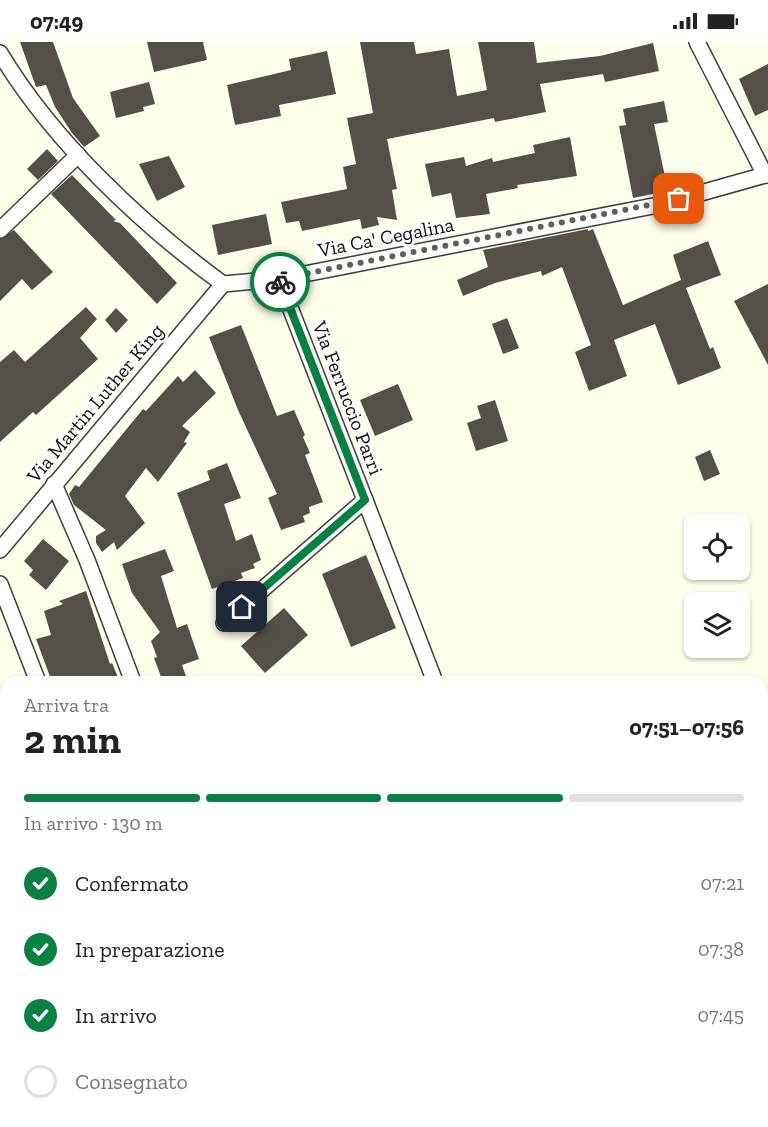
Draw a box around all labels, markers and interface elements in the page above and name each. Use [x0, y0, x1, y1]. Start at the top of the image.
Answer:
text: 07:49 [30, 8, 83, 35]
pin [653, 173, 704, 224]
icon: bag [662, 182, 695, 215]
street label: Via Ca' Cegalina [315, 212, 456, 262]
courier [250, 252, 310, 312]
icon: bike [264, 266, 297, 299]
street label: Via Ferruccio Parri [307, 317, 389, 479]
street label: Via Martin Luther King [21, 319, 169, 488]
map controls [684, 514, 750, 658]
button: locate [684, 514, 750, 580]
pin [216, 581, 267, 632]
icon: home [225, 590, 258, 623]
button: layers [684, 592, 750, 658]
text: Arriva tra [24, 693, 109, 717]
text: 07:51–07:56 [629, 714, 744, 741]
text: 2 min [24, 716, 121, 763]
text: In arrivo · 130 m [24, 811, 163, 835]
icon: check [24, 867, 57, 900]
text: Confermato [75, 870, 189, 897]
text: 07:21 [701, 871, 744, 895]
icon: check [24, 933, 57, 966]
text: In preparazione [75, 936, 225, 963]
text: 07:38 [698, 937, 744, 961]
icon: check [24, 999, 57, 1032]
text: In arrivo [75, 1002, 157, 1029]
text: 07:45 [698, 1003, 744, 1027]
text: Consegnato [75, 1068, 188, 1095]

